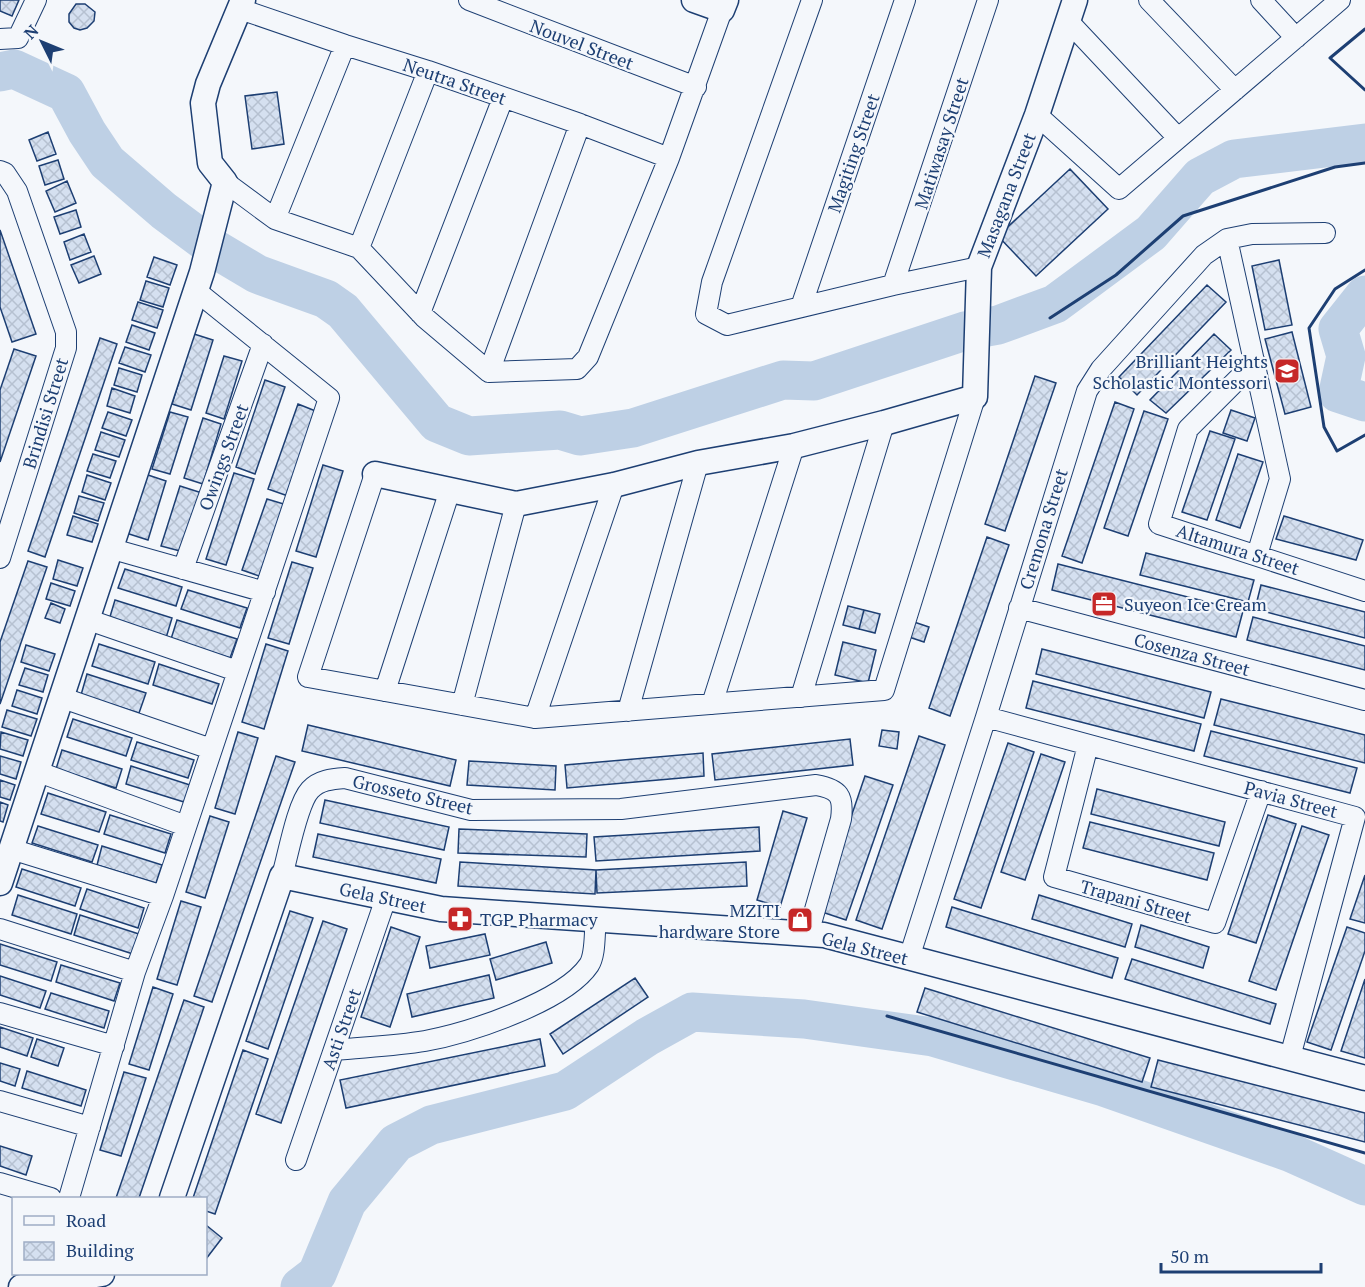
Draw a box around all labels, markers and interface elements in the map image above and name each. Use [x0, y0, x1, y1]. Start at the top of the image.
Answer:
north arrow [12, 12, 72, 72]
street label: Nouvel Street [527, 13, 638, 75]
text: N [19, 20, 43, 44]
street label: Neutra Street [400, 52, 510, 110]
street label: Matiwasay Street [908, 74, 974, 212]
street label: Magiting Street [821, 90, 885, 216]
street label: Masagana Street [971, 129, 1041, 261]
place label: Brilliant Heights Scholastic Montessori [1092, 349, 1268, 394]
street label: Brindisi Street [17, 354, 73, 472]
school or university icon: Brilliant Heights Scholastic Montessori [1272, 356, 1302, 386]
street label: Owings Street [193, 400, 254, 514]
street label: Cremona Street [1013, 465, 1073, 592]
street label: Altamura Street [1174, 518, 1303, 580]
office icon: Suyeon Ice Cream [1089, 589, 1119, 619]
place label: Suyeon Ice Cream [1124, 592, 1267, 616]
street label: Cosenza Street [1131, 627, 1253, 681]
street label: Grosseto Street [350, 768, 476, 820]
street label: Pavia Street [1242, 775, 1341, 823]
street label: Trapani Street [1078, 874, 1195, 928]
street label: Gela Street [337, 876, 429, 918]
place label: MZITI hardware Store [659, 898, 780, 943]
pharmacy icon: TGP Pharmacy [445, 904, 475, 934]
shop icon: MZITI hardware Store [785, 905, 815, 935]
place label: TGP Pharmacy [480, 907, 599, 931]
street label: Gela Street [819, 926, 911, 970]
street label: Asti Street [316, 985, 366, 1073]
legend [12, 1197, 207, 1275]
text: Road [66, 1208, 106, 1232]
scale bar [1161, 1236, 1322, 1274]
text: Building [66, 1238, 134, 1262]
text: 50 m [1170, 1244, 1210, 1268]

